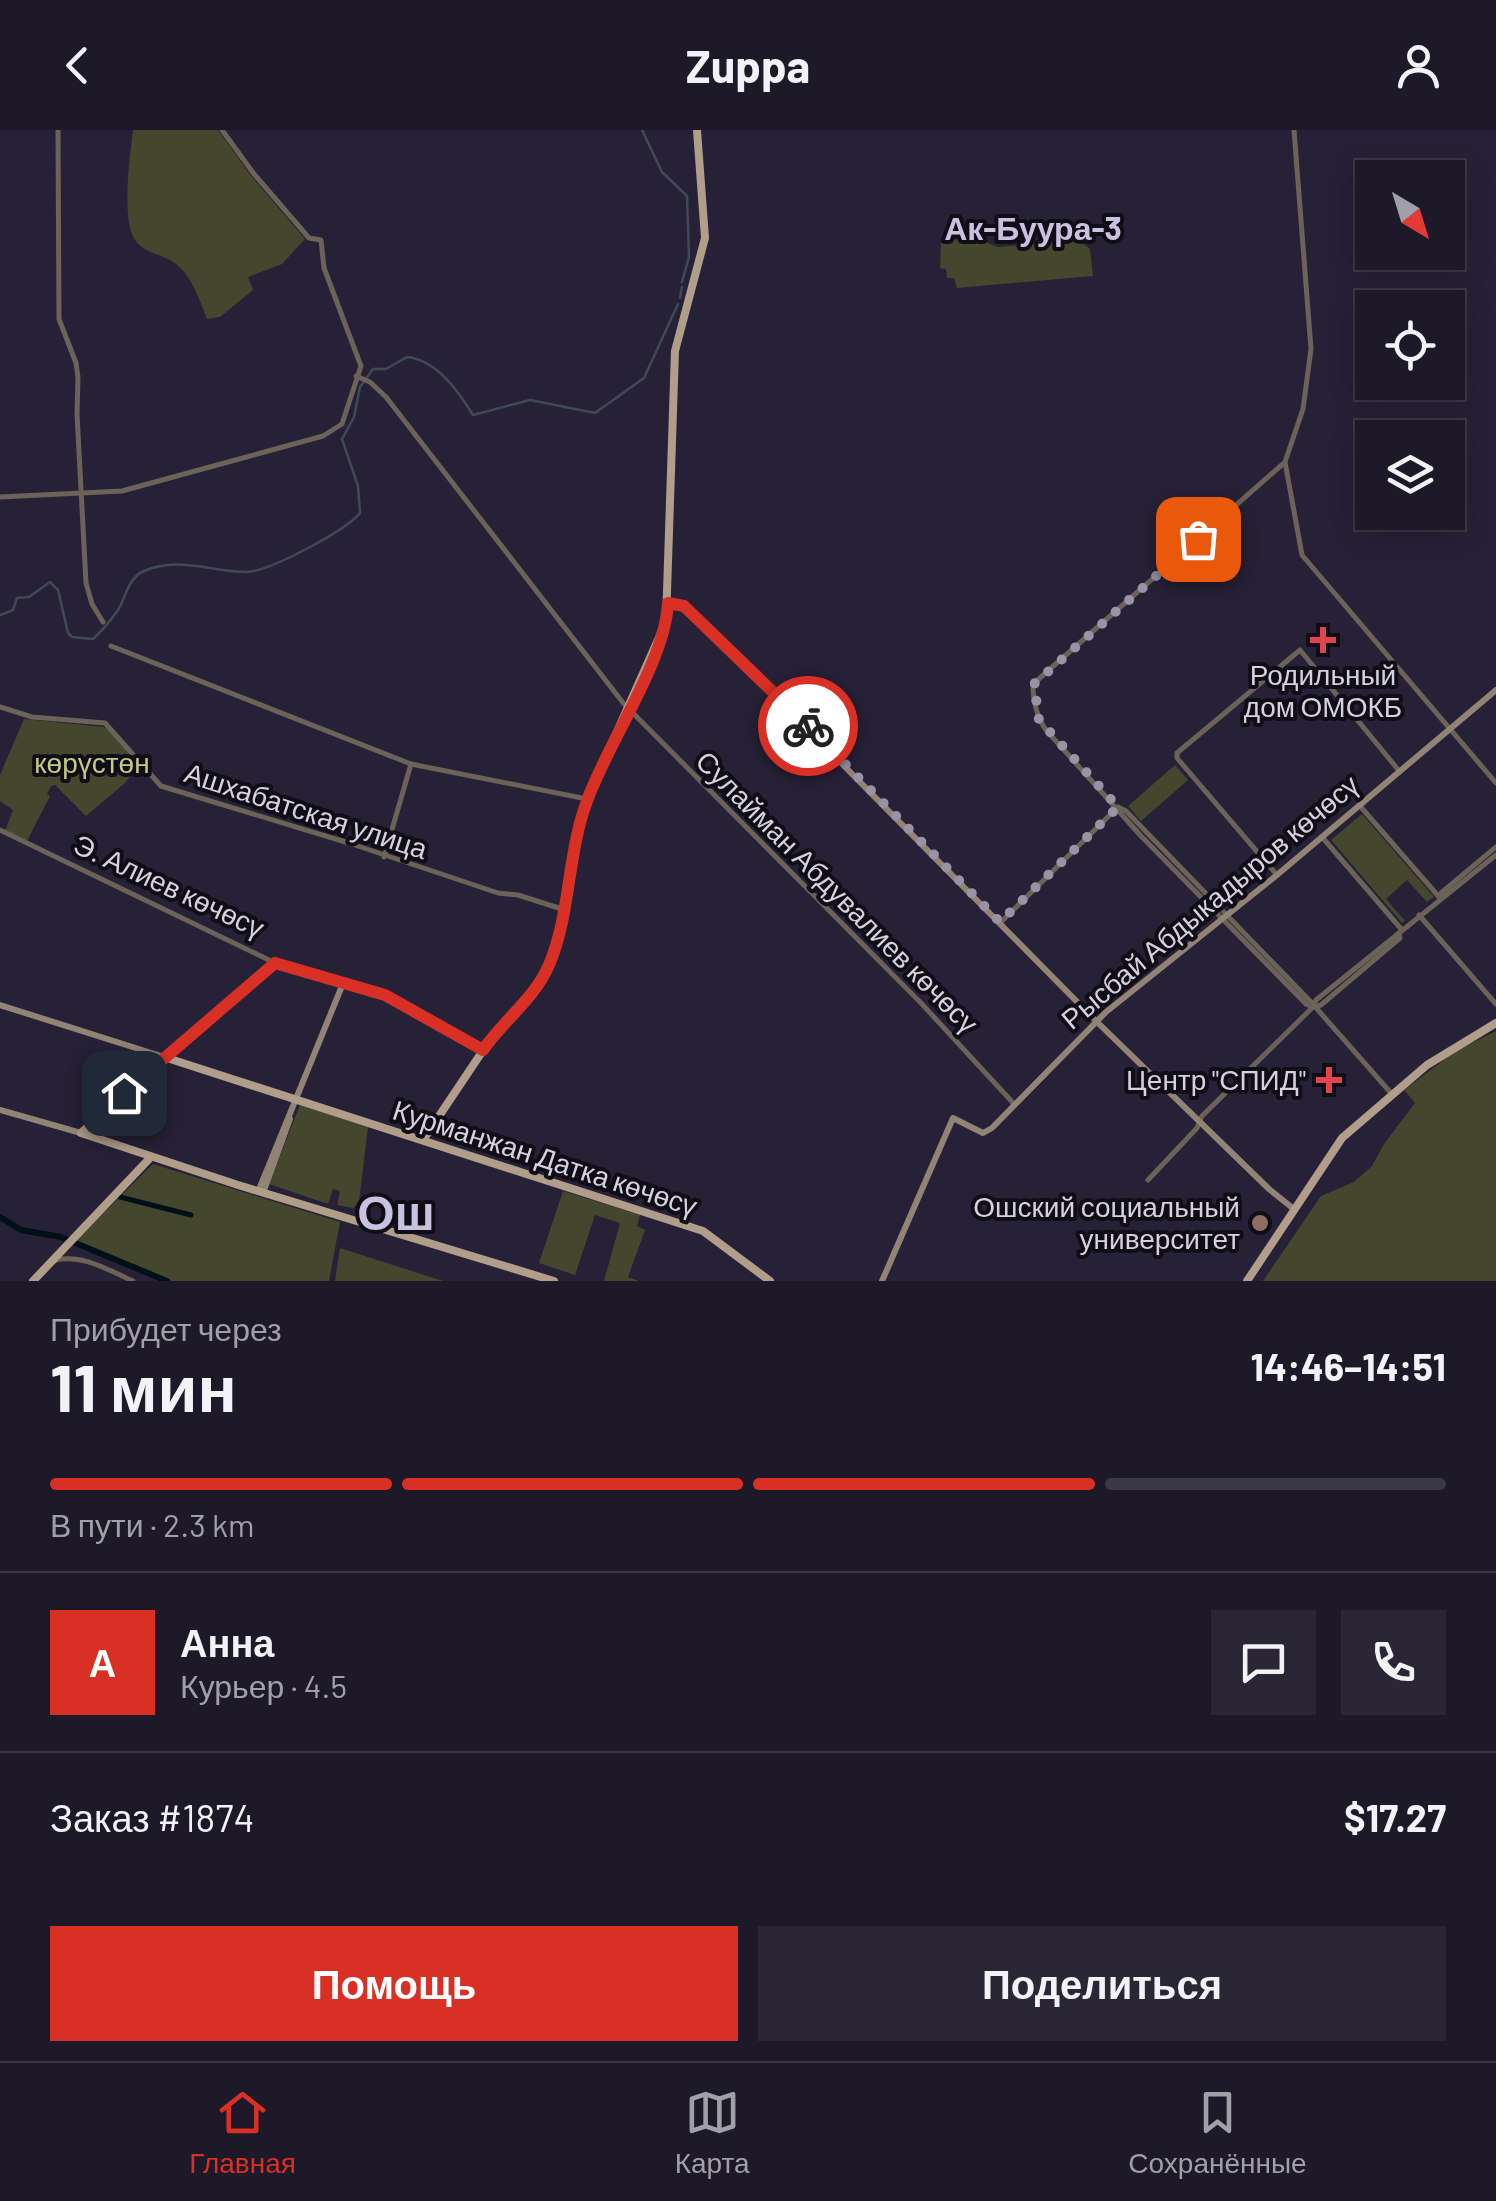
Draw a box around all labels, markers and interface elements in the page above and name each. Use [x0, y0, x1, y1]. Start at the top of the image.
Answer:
icon: back [50, 38, 105, 93]
text: Zuppa [686, 38, 810, 92]
icon: person [1391, 38, 1446, 93]
north arrow [1355, 160, 1465, 270]
map controls [1355, 160, 1465, 530]
district label: Ак-Буура-3 [944, 208, 1122, 247]
button: locate [1355, 290, 1465, 400]
button: layers [1355, 420, 1465, 530]
pin [1156, 497, 1241, 582]
icon: bag [1171, 512, 1226, 567]
marker: Родильный дом ОМОКБ [1310, 627, 1336, 653]
place label: Родильный дом ОМОКБ [1244, 657, 1402, 723]
courier [758, 676, 858, 776]
icon: bike [781, 699, 836, 754]
street label: Сулайман Абдувалиев көчөсү [690, 743, 986, 1039]
park label: көрүстөн [34, 745, 150, 779]
street label: Ашхабатская улица [181, 755, 432, 866]
street label: Рысбай Абдыкадыров көчөсү [1054, 767, 1365, 1036]
street label: Э. Алиев көчөсү [69, 826, 270, 944]
pin [82, 1051, 167, 1136]
place label: Центр "СПИД" [1126, 1062, 1306, 1096]
icon: home [97, 1066, 152, 1121]
marker: Центр "СПИД" [1316, 1067, 1342, 1093]
street label: Курманжан Датка көчөсү [389, 1092, 702, 1222]
district label: Ош [357, 1182, 435, 1240]
place label: Ошский социальный университет [973, 1189, 1240, 1255]
marker: Ошский социальный университет [1249, 1212, 1271, 1234]
text: Прибудет через [50, 1309, 282, 1347]
text: 14:46–14:51 [1250, 1343, 1446, 1389]
text: 11 мин [50, 1347, 237, 1425]
text: В пути · 2.3 km [50, 1505, 255, 1543]
button: chat [1211, 1610, 1316, 1715]
button: phone [1341, 1610, 1446, 1715]
text: Анна [180, 1619, 274, 1665]
text: А [89, 1639, 116, 1685]
text: Курьер · 4.5 [180, 1666, 347, 1704]
text: Заказ #1874 [50, 1794, 254, 1840]
text: $17.27 [1344, 1794, 1446, 1840]
button: Помощь [50, 1926, 738, 2041]
button: Поделиться [758, 1926, 1446, 2041]
tab: Главная [189, 2085, 296, 2180]
tab: Карта [675, 2085, 750, 2180]
tab: Сохранённые [1128, 2085, 1307, 2180]

